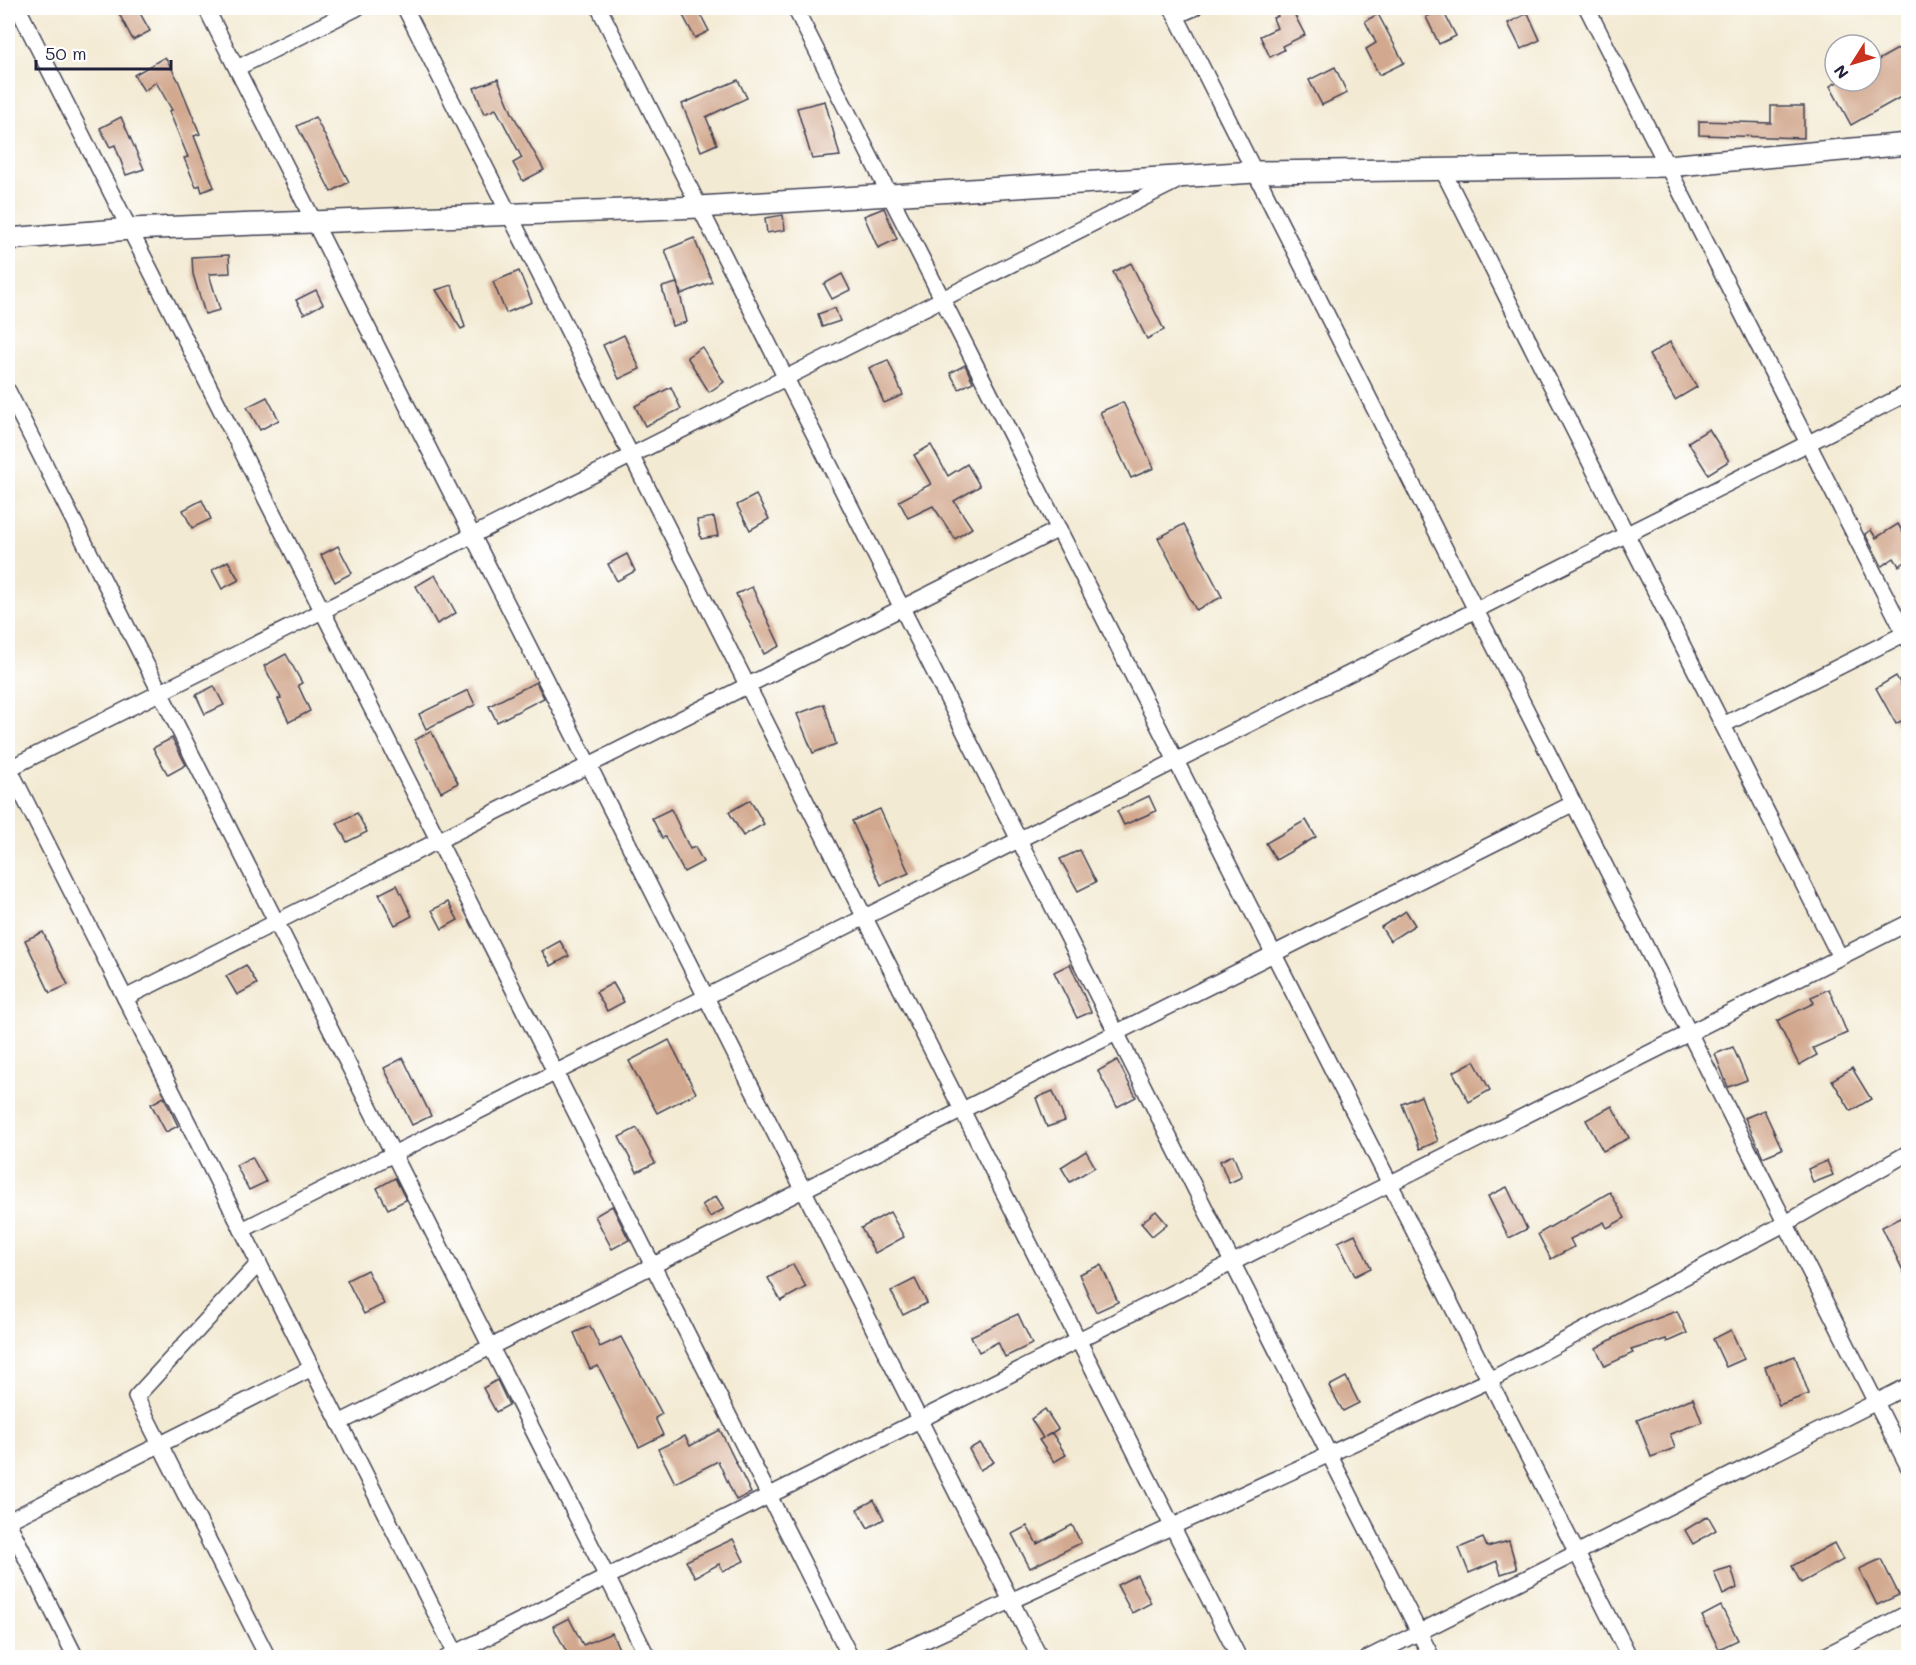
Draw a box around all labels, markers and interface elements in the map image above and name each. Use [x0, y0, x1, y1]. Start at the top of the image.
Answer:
scale bar [36, 33, 171, 71]
north arrow [1823, 33, 1883, 93]
text: 50 m [45, 41, 87, 65]
text: N [1829, 61, 1853, 84]

